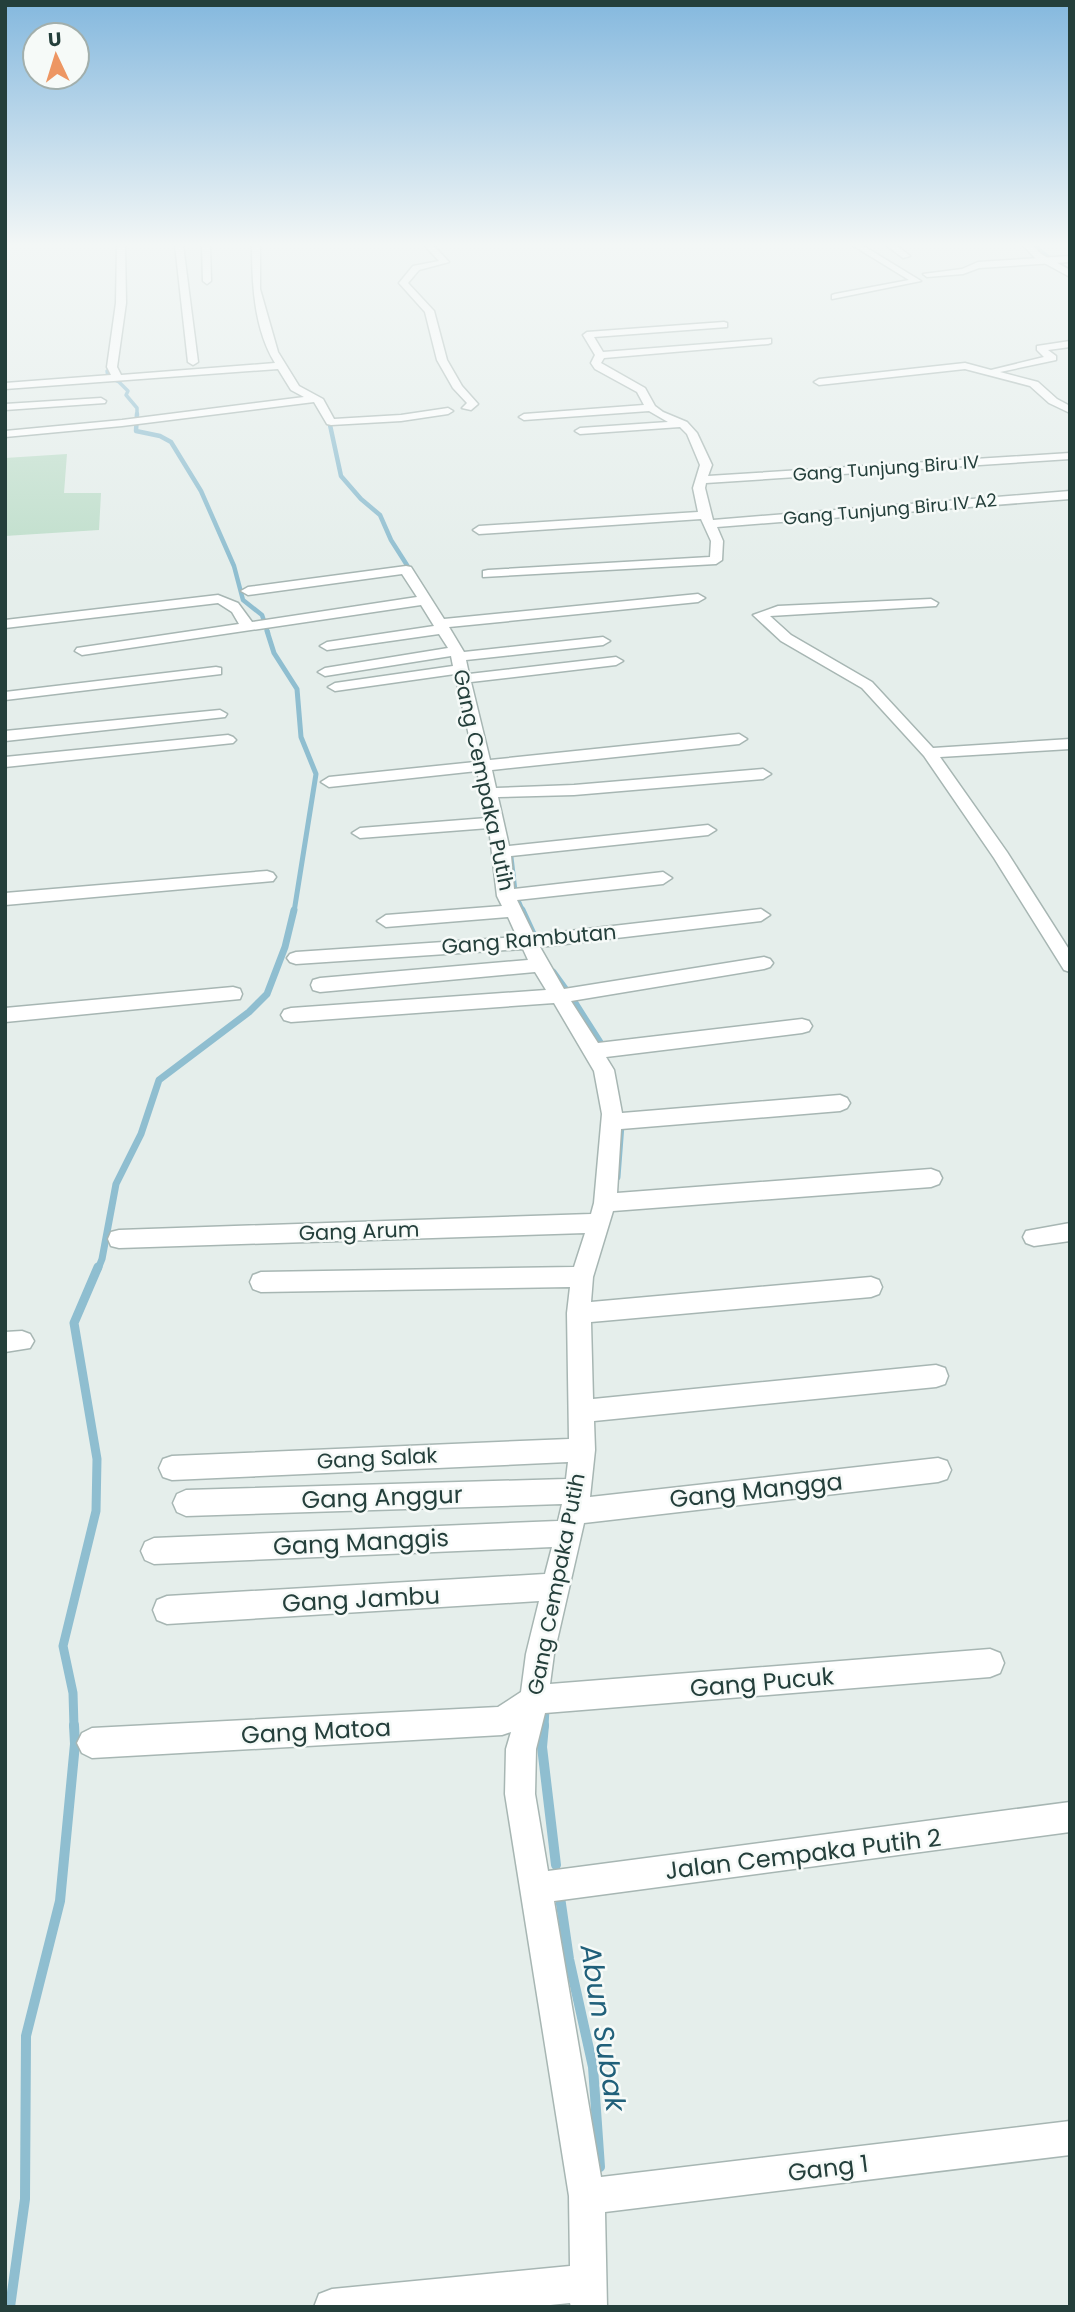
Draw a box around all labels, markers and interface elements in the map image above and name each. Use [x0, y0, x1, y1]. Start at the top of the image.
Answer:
north arrow [21, 21, 91, 91]
text: U [47, 26, 62, 53]
street label: Gang Tunjung Biru IV [792, 449, 980, 487]
street label: Gang Tunjung Biru IV A2 [782, 487, 998, 531]
street label: Gang Cempaka Putih [446, 667, 522, 893]
street label: Gang Rambutan [440, 917, 618, 961]
street label: Gang Arum [298, 1214, 420, 1248]
street label: Gang Salak [316, 1440, 438, 1476]
street label: Gang Mangga [668, 1465, 844, 1515]
street label: Gang Cempaka Putih [520, 1471, 592, 1697]
street label: Gang Anggur [301, 1478, 463, 1516]
street label: Gang Manggis [272, 1521, 450, 1563]
street label: Gang Jambu [281, 1578, 441, 1620]
street label: Gang Pucuk [689, 1659, 836, 1705]
street label: Gang Matoa [240, 1711, 392, 1751]
street label: Jalan Cempaka Putih 2 [663, 1821, 943, 1887]
water label: Abun Subak [570, 1941, 636, 2116]
street label: Gang 1 [786, 2147, 870, 2189]

